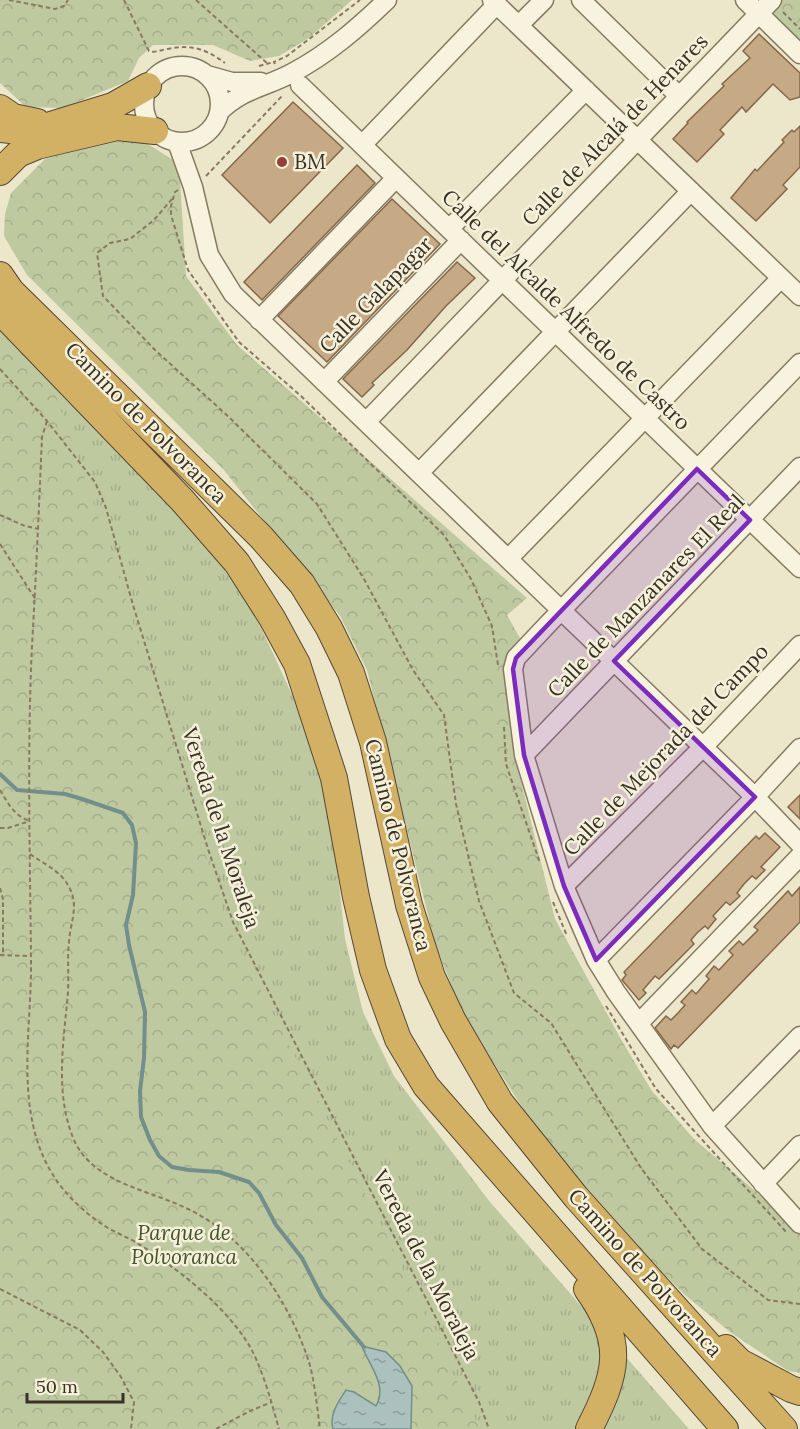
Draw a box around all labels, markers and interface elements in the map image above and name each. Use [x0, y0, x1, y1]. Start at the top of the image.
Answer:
street label: Calle de Alcalá de Henares [516, 28, 713, 231]
place label: BM [294, 148, 326, 175]
marker: BM [275, 155, 289, 169]
street label: Calle del Alcalde Alfredo de Castro [436, 183, 696, 436]
street label: Calle Galapagar [313, 231, 438, 359]
street label: Camino de Polvoranca [60, 336, 233, 509]
street label: Calle de Manzanares El Real [541, 488, 750, 703]
street label: Calle de Mejorada del Campo [557, 638, 774, 861]
street label: Vereda de la Moraleja [176, 723, 267, 932]
street label: Camino de Polvoranca [359, 736, 438, 954]
street label: Vereda de la Moraleja [366, 1164, 486, 1364]
street label: Camino de Polvoranca [562, 1183, 728, 1363]
park label: Parque de Polvoranca [131, 1219, 238, 1270]
scale bar [27, 1366, 123, 1404]
text: 50 m [36, 1375, 78, 1398]

